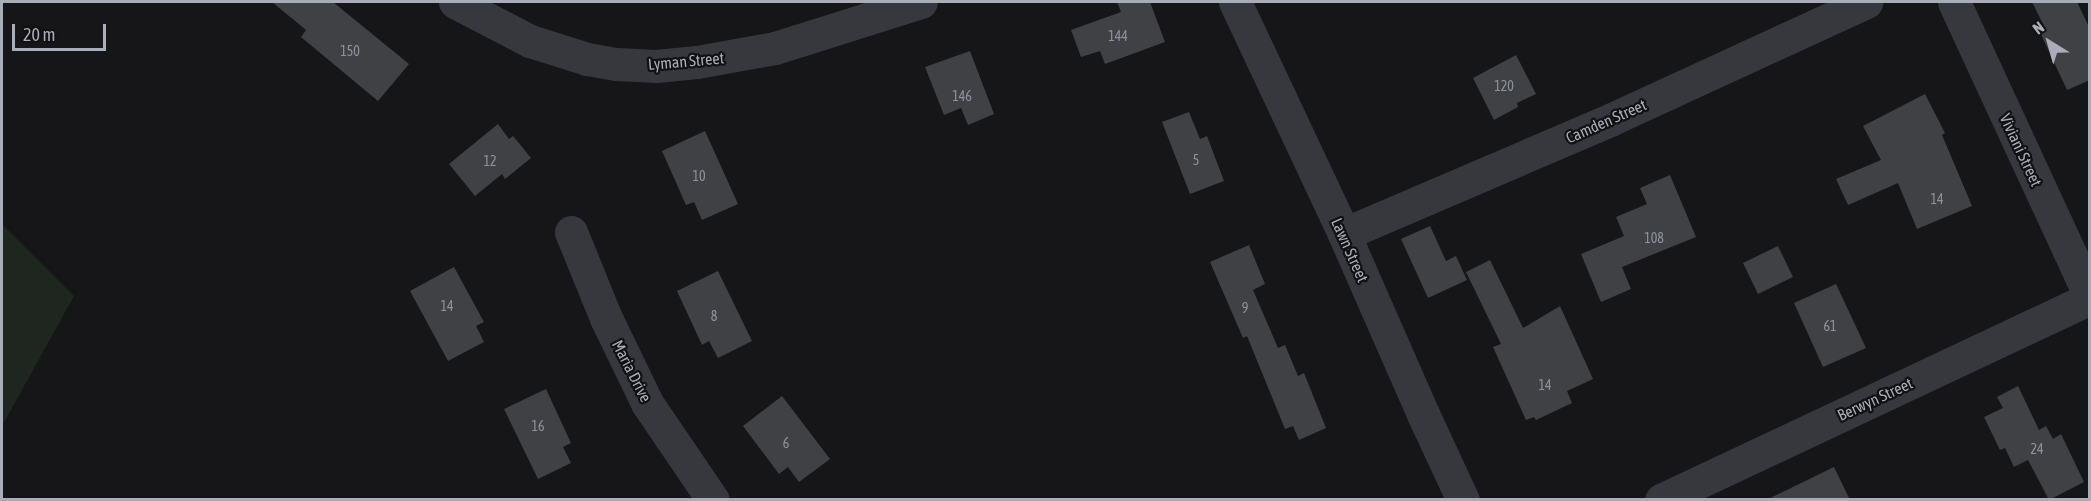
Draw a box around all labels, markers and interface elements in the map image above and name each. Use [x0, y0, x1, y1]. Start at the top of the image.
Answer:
scale bar [15, 12, 110, 50]
north arrow [2019, 12, 2079, 72]
text: N [2029, 18, 2047, 38]
text: 20 m [23, 24, 55, 45]
house number: 144 [1108, 28, 1128, 44]
house number: 150 [340, 43, 360, 59]
street label: Lyman Street [647, 48, 725, 74]
house number: 120 [1494, 78, 1514, 94]
house number: 146 [952, 88, 972, 104]
street label: Camden Street [1563, 95, 1649, 147]
street label: Viviani Street [1996, 111, 2046, 189]
house number: 5 [1193, 152, 1199, 168]
house number: 12 [483, 153, 497, 169]
house number: 10 [692, 168, 706, 184]
house number: 14 [1930, 191, 1944, 207]
street label: Lawn Street [1327, 215, 1373, 285]
house number: 108 [1644, 230, 1664, 246]
house number: 14 [440, 298, 454, 314]
house number: 9 [1242, 300, 1248, 316]
house number: 8 [711, 308, 717, 324]
house number: 61 [1823, 318, 1837, 334]
street label: Maria Drive [608, 337, 656, 405]
street label: Berwyn Street [1834, 373, 1916, 425]
house number: 14 [1538, 377, 1552, 393]
house number: 16 [531, 418, 545, 434]
house number: 6 [783, 435, 789, 451]
house number: 24 [2030, 441, 2044, 457]

